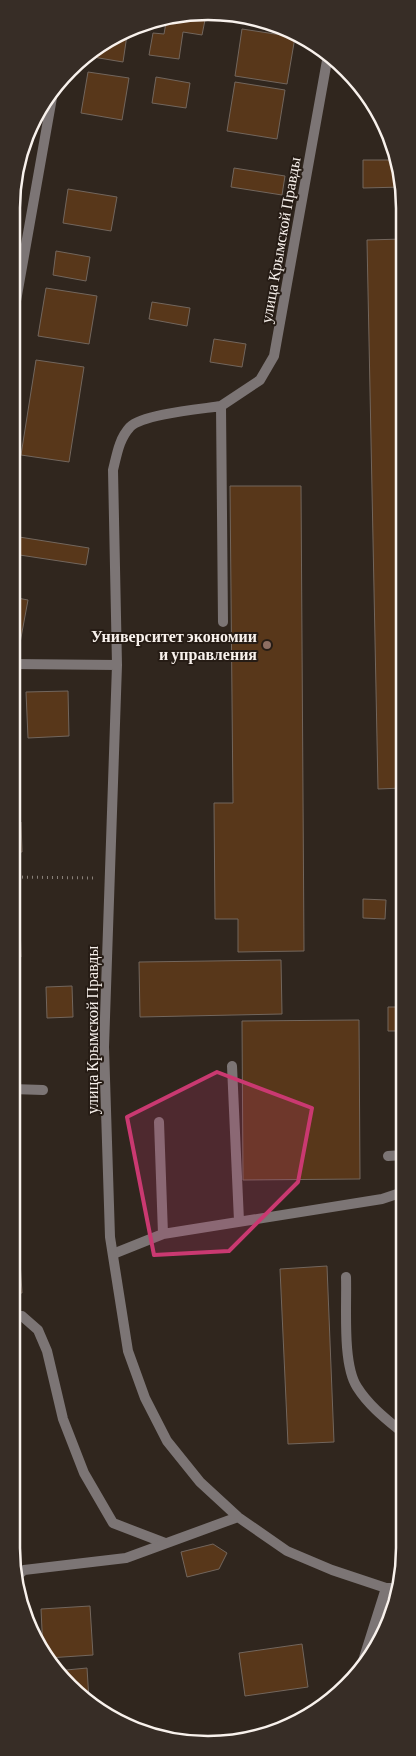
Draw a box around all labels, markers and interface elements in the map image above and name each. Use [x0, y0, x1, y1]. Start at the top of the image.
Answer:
street label: улица Крымской Правды [258, 155, 305, 325]
place label: Университет экономии и управления [91, 628, 257, 664]
marker: Университет экономии и управления [261, 639, 273, 651]
street label: улица Крымской Правды [84, 946, 102, 1114]

